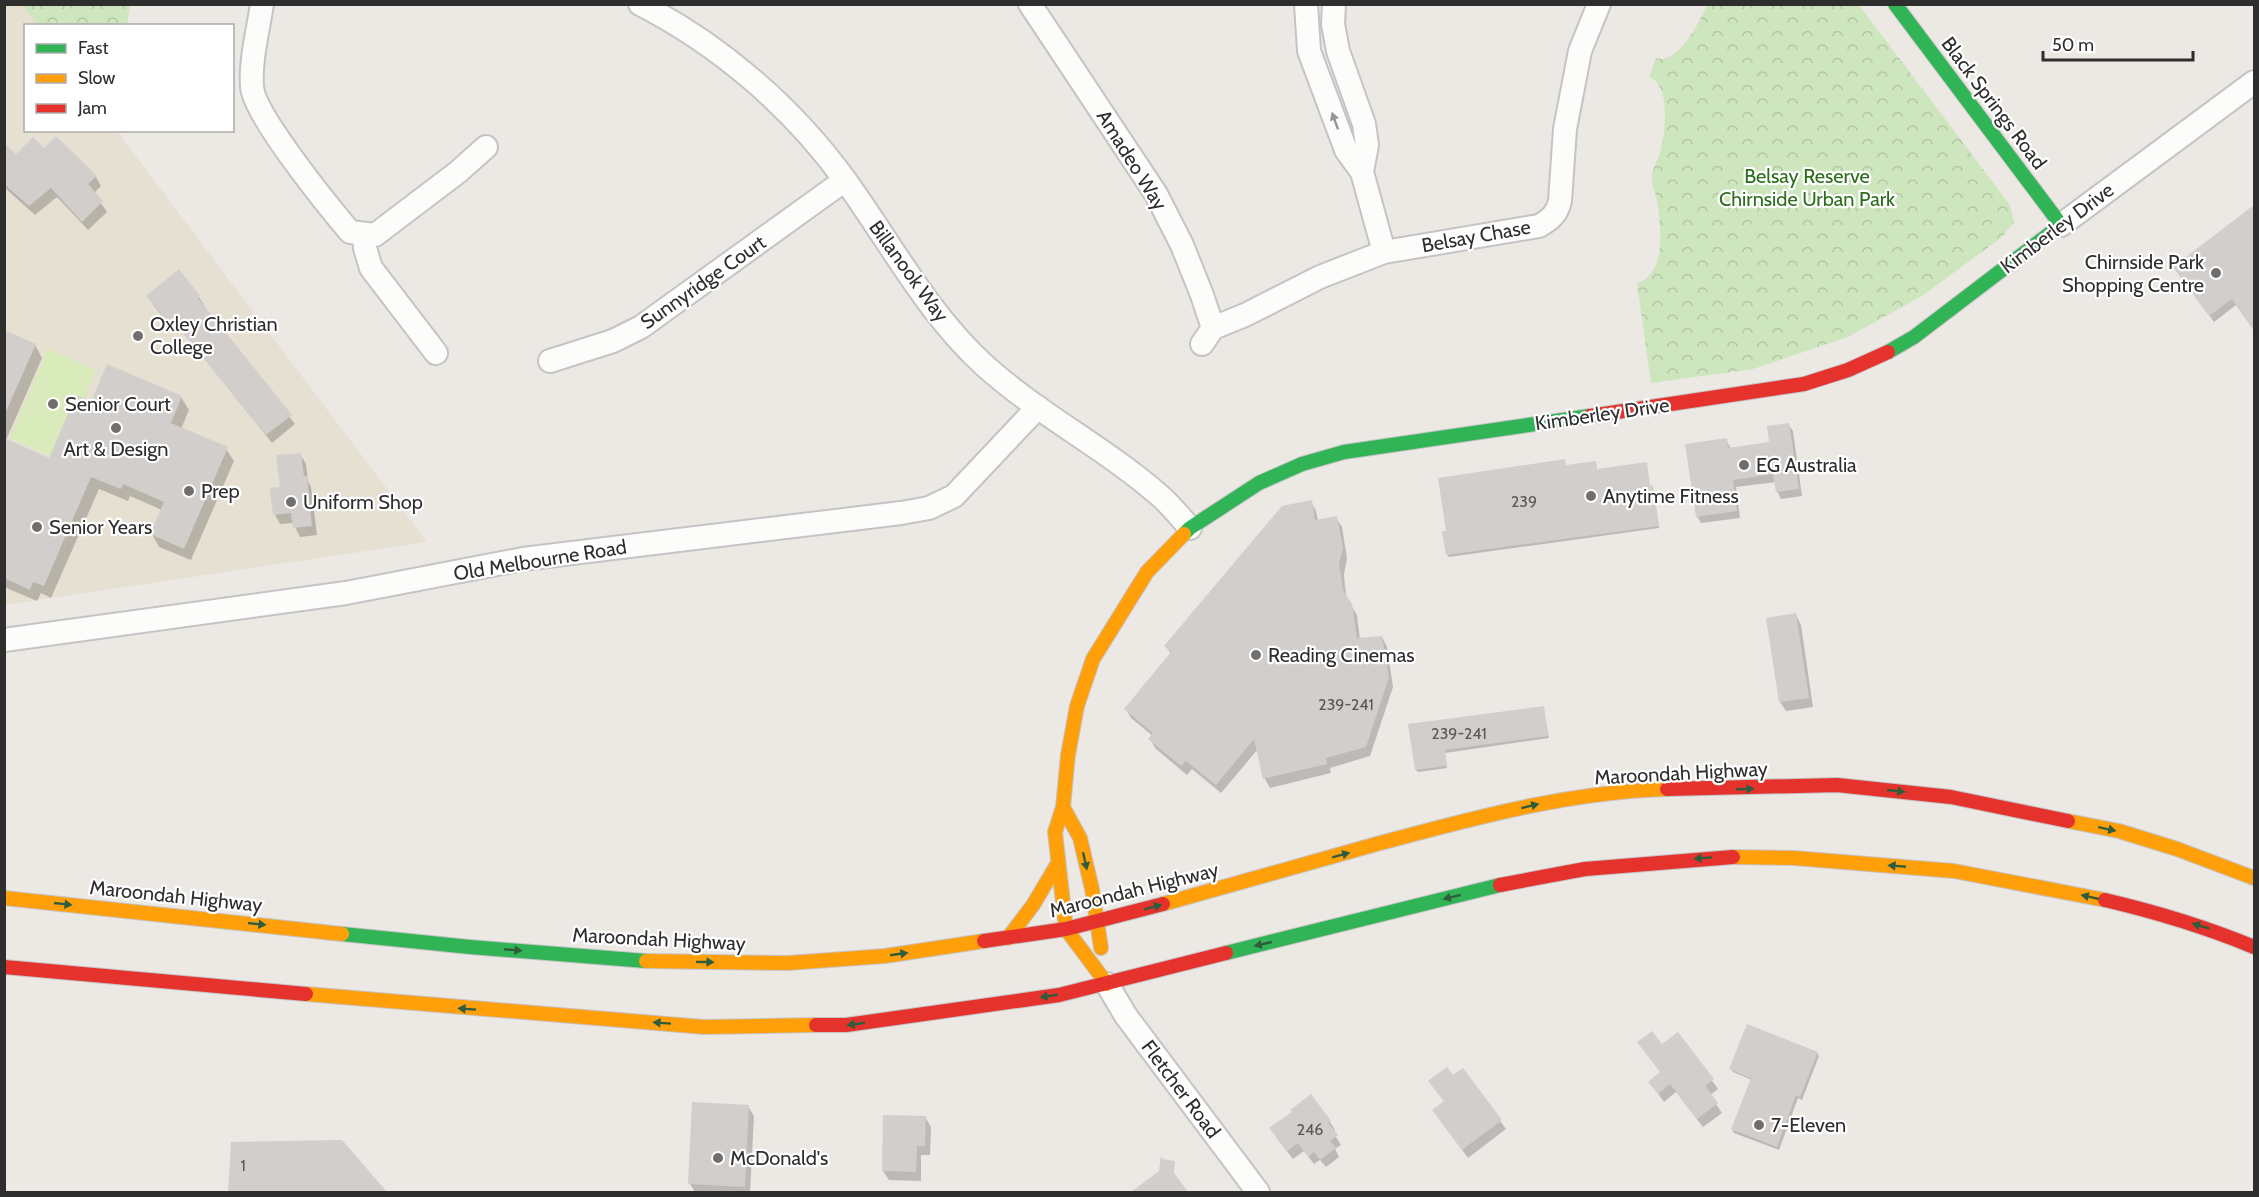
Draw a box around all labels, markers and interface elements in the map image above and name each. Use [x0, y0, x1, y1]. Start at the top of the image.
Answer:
legend [24, 24, 234, 132]
scale bar [2043, 24, 2193, 62]
street label: Black Springs Road [1936, 32, 2052, 174]
text: 50 m [2052, 34, 2094, 56]
text: Fast [78, 37, 109, 59]
text: Slow [78, 67, 115, 89]
text: Jam [77, 97, 107, 119]
street label: Amadeo Way [1092, 105, 1172, 215]
one-way arrow [1330, 112, 1339, 130]
park label: Belsay Reserve Chirnside Urban Park [1719, 164, 1895, 211]
street label: Kimberley Drive [1996, 178, 2118, 278]
street label: Belsay Chase [1420, 215, 1532, 257]
street label: Billanook Way [864, 216, 954, 326]
street label: Sunnyridge Court [636, 230, 770, 334]
place label: Chirnside Park Shopping Centre [2062, 250, 2204, 297]
marker: Chirnside Park Shopping Centre [2209, 266, 2223, 280]
place label: Oxley Christian College [150, 312, 278, 359]
marker: Oxley Christian College [131, 329, 145, 343]
place label: Senior Court [65, 392, 171, 416]
street label: Kimberley Drive [1533, 393, 1671, 435]
marker: Senior Court [46, 397, 60, 411]
marker: Art & Design [109, 421, 123, 435]
place label: Art & Design [64, 437, 168, 461]
place label: EG Australia [1756, 453, 1857, 477]
marker: EG Australia [1737, 458, 1751, 472]
place label: Prep [201, 479, 240, 503]
marker: Prep [182, 484, 196, 498]
place label: Anytime Fitness [1603, 484, 1739, 508]
marker: Anytime Fitness [1584, 489, 1598, 503]
place label: Uniform Shop [303, 490, 423, 514]
house number: 239 [1511, 492, 1537, 511]
marker: Uniform Shop [284, 495, 298, 509]
place label: Senior Years [49, 515, 152, 539]
marker: Senior Years [30, 520, 44, 534]
street label: Old Melbourne Road [452, 534, 628, 586]
place label: Reading Cinemas [1268, 643, 1415, 667]
marker: Reading Cinemas [1249, 648, 1263, 662]
house number: 239-241 [1318, 695, 1374, 714]
house number: 239-241 [1431, 724, 1487, 743]
street label: Maroondah Highway [1594, 756, 1768, 790]
one-way arrow [1735, 784, 1754, 793]
one-way arrow [1886, 786, 1905, 796]
one-way arrow [1521, 800, 1539, 810]
one-way arrow [2098, 825, 2117, 834]
one-way arrow [1332, 849, 1350, 859]
one-way arrow [1081, 851, 1090, 870]
one-way arrow [1693, 853, 1712, 863]
street label: Maroondah Highway [1047, 857, 1221, 923]
one-way arrow [1888, 861, 1907, 871]
street label: Maroondah Highway [88, 875, 264, 917]
one-way arrow [2081, 891, 2099, 901]
one-way arrow [1443, 893, 1461, 903]
one-way arrow [53, 899, 72, 909]
one-way arrow [1144, 901, 1162, 911]
one-way arrow [247, 919, 266, 929]
one-way arrow [2192, 921, 2210, 930]
street label: Maroondah Highway [572, 922, 746, 956]
one-way arrow [1253, 939, 1272, 949]
one-way arrow [504, 945, 523, 955]
one-way arrow [890, 950, 909, 959]
one-way arrow [695, 957, 714, 967]
one-way arrow [1040, 992, 1059, 1001]
one-way arrow [458, 1005, 477, 1014]
one-way arrow [652, 1019, 671, 1028]
one-way arrow [847, 1019, 866, 1028]
street label: Fletcher Road [1136, 1035, 1226, 1143]
place label: 7-Eleven [1771, 1113, 1846, 1137]
marker: 7-Eleven [1752, 1118, 1766, 1132]
house number: 246 [1297, 1120, 1323, 1139]
place label: McDonald's [730, 1146, 828, 1170]
marker: McDonald's [711, 1151, 725, 1165]
house number: 1 [240, 1156, 246, 1175]

